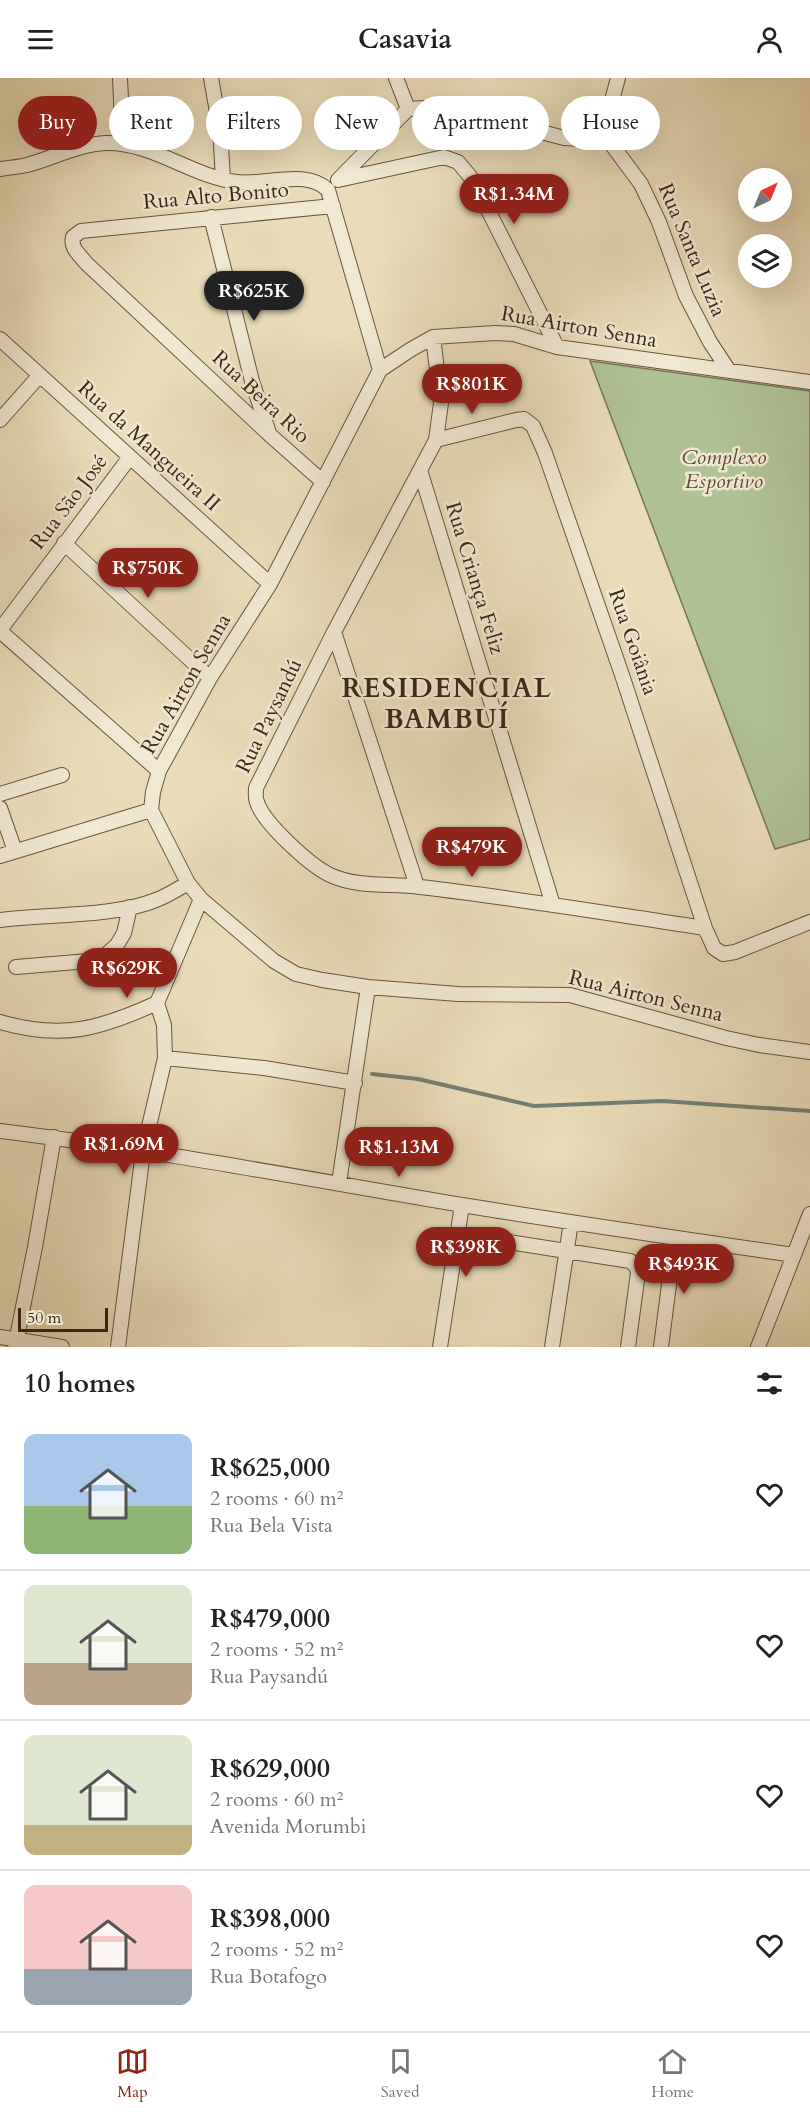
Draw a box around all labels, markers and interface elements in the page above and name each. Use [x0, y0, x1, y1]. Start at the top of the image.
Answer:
text: Casavia [358, 21, 452, 58]
icon: menu [24, 23, 57, 56]
icon: person [753, 23, 786, 56]
chip: Buy [18, 96, 97, 150]
chip: Rent [109, 96, 194, 150]
chip: Filters [206, 96, 302, 150]
chip: New [314, 96, 400, 150]
chip: Apartment [412, 96, 549, 150]
chip: House [561, 96, 660, 150]
north arrow [738, 168, 792, 222]
map controls [738, 168, 792, 288]
pin: R$1.34M [459, 174, 569, 225]
street label: Rua Alto Bonito [142, 175, 290, 217]
street label: Rua Santa Luzia [651, 179, 733, 321]
text: R$1.34M [474, 180, 554, 207]
button: layers [738, 234, 792, 288]
pin: R$625K [205, 271, 303, 322]
text: R$625K [218, 277, 290, 304]
street label: Rua Airton Senna [499, 299, 659, 355]
street label: Rua Beira Rio [206, 344, 316, 450]
pin: R$801K [423, 364, 521, 415]
text: R$801K [436, 370, 508, 397]
street label: Rua da Mangueira II [71, 374, 227, 518]
park label: Complexo Esportivo [681, 443, 767, 496]
street label: Rua São José [24, 448, 114, 556]
street label: Rua Criança Feliz [438, 498, 512, 658]
pin: R$750K [99, 548, 197, 599]
text: R$750K [112, 554, 184, 581]
street label: Rua Goiânia [601, 585, 665, 699]
street label: Rua Airton Senna [134, 608, 238, 760]
street label: Rua Paysandú [229, 654, 309, 778]
district label: RESIDENCIAL BAMBUÍ [342, 670, 552, 738]
pin: R$479K [423, 827, 521, 878]
text: R$479K [436, 833, 508, 860]
pin: R$629K [78, 948, 176, 999]
text: R$629K [91, 954, 163, 981]
street label: Rua Airton Senna [566, 963, 726, 1029]
pin: R$1.69M [69, 1124, 179, 1175]
pin: R$1.13M [344, 1127, 454, 1178]
text: R$1.69M [84, 1130, 164, 1157]
text: R$1.13M [359, 1133, 439, 1160]
pin: R$398K [417, 1227, 515, 1278]
text: R$398K [430, 1233, 502, 1260]
pin: R$493K [635, 1244, 733, 1295]
text: R$493K [648, 1250, 720, 1277]
scale bar [18, 1305, 108, 1332]
text: 50 m [27, 1307, 61, 1329]
text: 10 homes [24, 1366, 135, 1401]
icon: filters [753, 1367, 786, 1400]
text: R$625,000 [210, 1450, 330, 1485]
icon: home [72, 1458, 144, 1530]
icon: heart [753, 1478, 786, 1511]
text: 2 rooms · 60 m² [210, 1485, 343, 1512]
text: Rua Bela Vista [210, 1512, 333, 1539]
text: R$479,000 [210, 1601, 330, 1636]
icon: home [72, 1609, 144, 1681]
icon: heart [753, 1629, 786, 1662]
text: 2 rooms · 52 m² [210, 1636, 343, 1663]
text: Rua Paysandú [210, 1663, 328, 1690]
text: R$629,000 [210, 1751, 330, 1786]
icon: home [72, 1759, 144, 1831]
icon: heart [753, 1779, 786, 1812]
text: 2 rooms · 60 m² [210, 1786, 343, 1813]
text: Avenida Morumbi [210, 1813, 366, 1840]
text: R$398,000 [210, 1901, 330, 1936]
icon: home [72, 1909, 144, 1981]
icon: heart [753, 1929, 786, 1962]
text: 2 rooms · 52 m² [210, 1936, 343, 1963]
text: Rua Botafogo [210, 1963, 327, 1990]
tab: Map [116, 2045, 149, 2103]
tab: Saved [381, 2045, 419, 2103]
tab: Home [651, 2045, 694, 2103]

